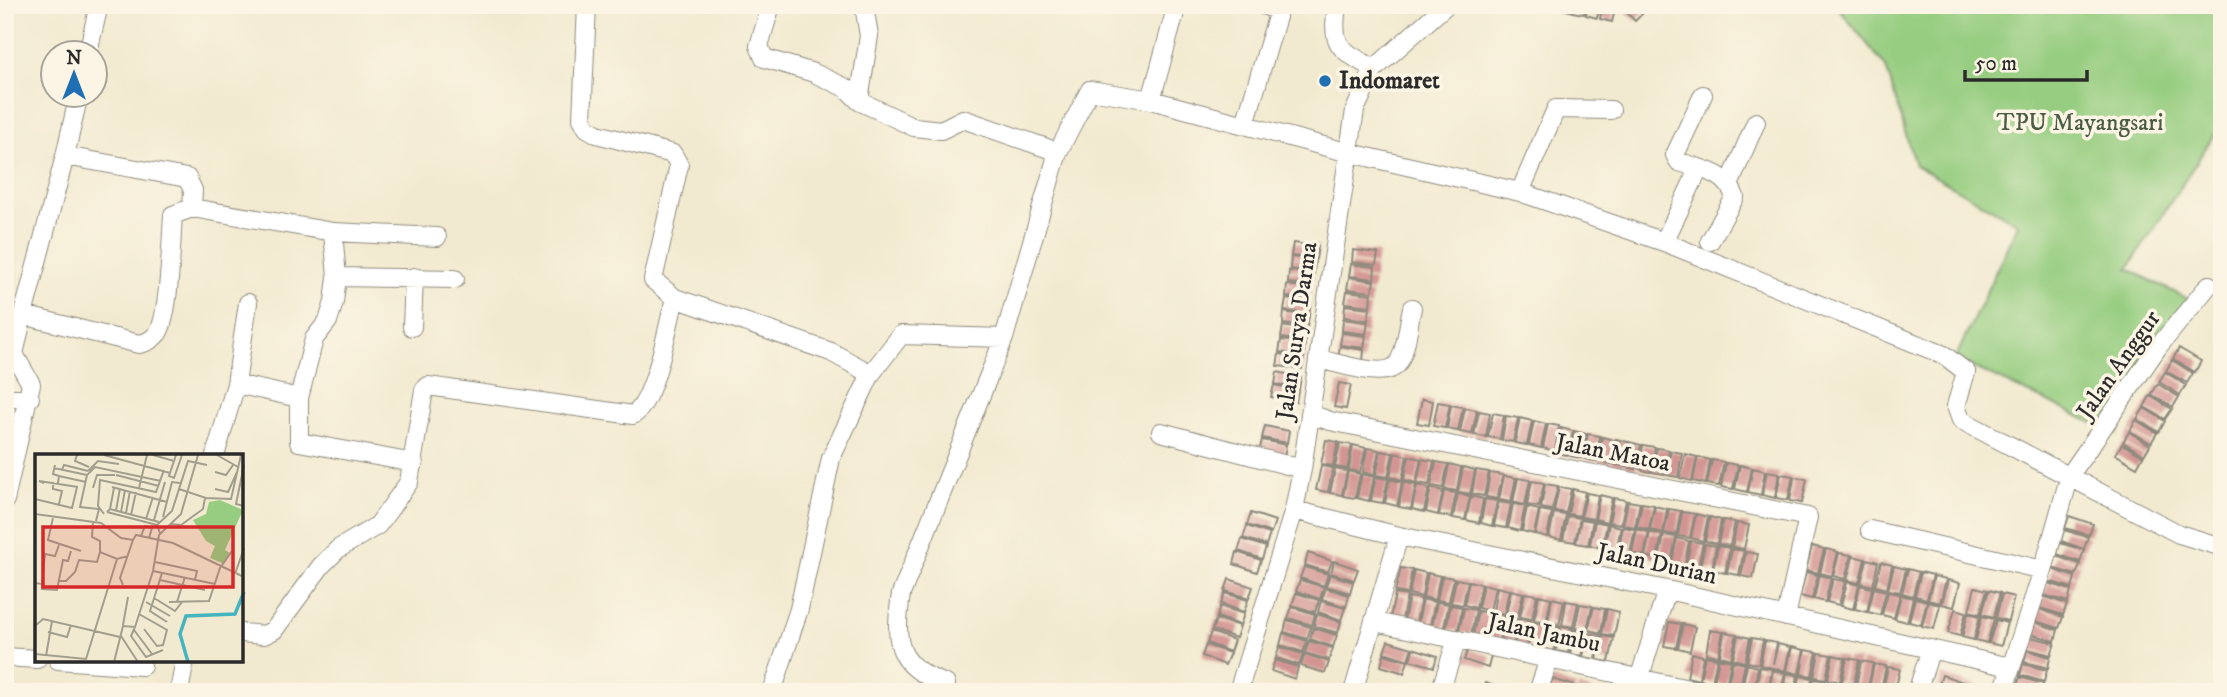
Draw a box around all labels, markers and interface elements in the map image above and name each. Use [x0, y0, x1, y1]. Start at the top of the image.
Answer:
north arrow [38, 38, 108, 108]
scale bar [1965, 38, 2087, 82]
text: N [66, 47, 82, 70]
text: 50 m [1975, 51, 2017, 77]
place label: Indomaret [1339, 66, 1440, 96]
marker: Indomaret [1317, 73, 1333, 89]
park label: TPU Mayangsari [1997, 108, 2163, 138]
street label: Jalan Surya Darma [1269, 239, 1324, 424]
street label: Jalan Anggur [2069, 305, 2167, 427]
street label: Jalan Matoa [1551, 427, 1674, 479]
inset map [35, 454, 243, 662]
street label: Jalan Durian [1592, 536, 1720, 591]
street label: Jalan Jambu [1483, 606, 1603, 660]

